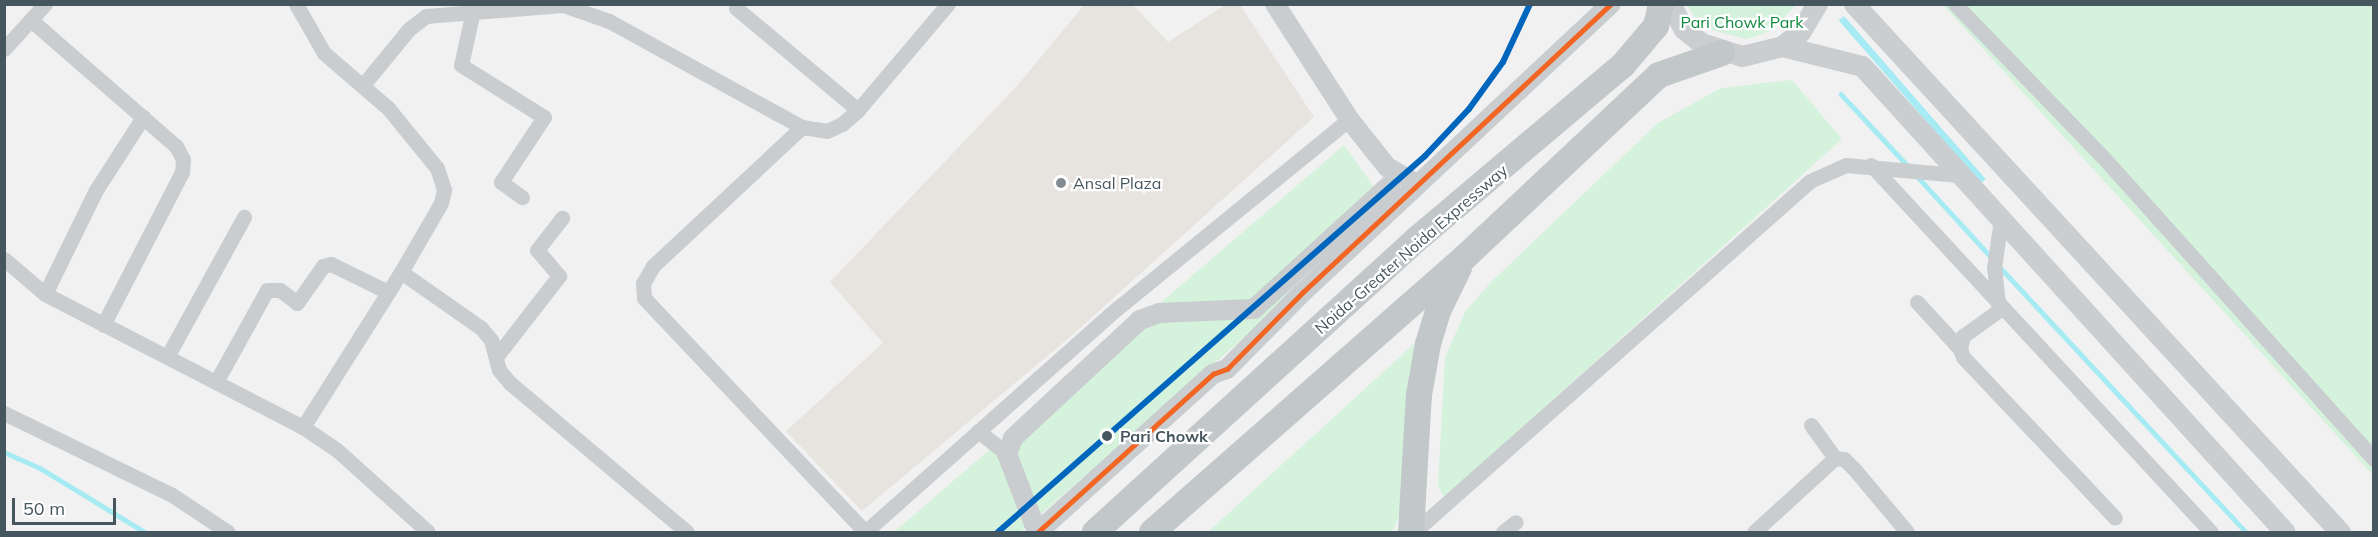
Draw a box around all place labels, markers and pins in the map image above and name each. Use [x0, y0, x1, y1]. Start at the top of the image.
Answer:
place label: Ansal Plaza [1073, 173, 1161, 193]
marker: Ansal Plaza [1054, 176, 1068, 190]
place label: Pari Chowk [1120, 426, 1208, 446]
marker: Pari Chowk [1098, 427, 1116, 445]

